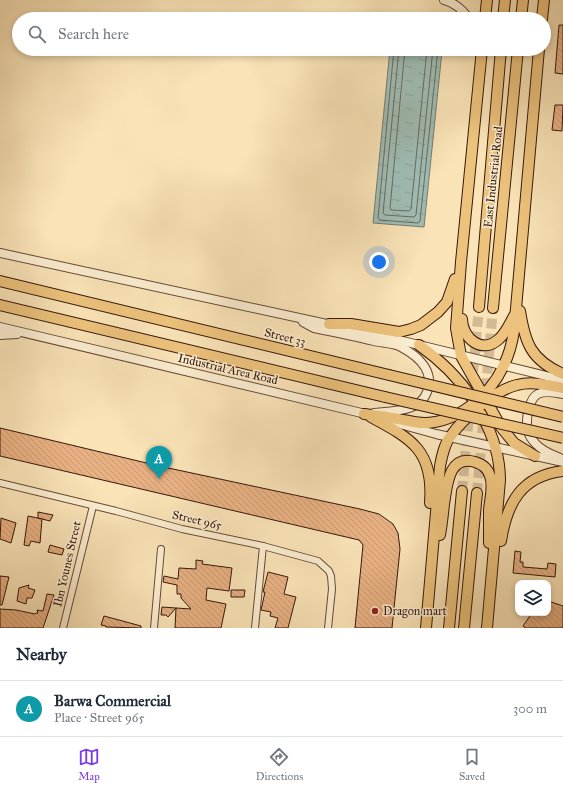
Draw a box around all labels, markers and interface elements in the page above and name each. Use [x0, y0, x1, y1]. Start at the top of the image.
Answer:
search box [12, 12, 551, 56]
icon: search [26, 23, 48, 45]
text: Search here [58, 25, 129, 43]
street label: East Industrial Road [481, 126, 505, 228]
your location [369, 252, 389, 272]
street label: Street 33 [263, 325, 307, 349]
street label: Industrial Area Road [177, 351, 279, 387]
pin: A [146, 446, 172, 479]
street label: Street 965 [171, 507, 224, 533]
street label: Ibn Younes Street [50, 519, 84, 608]
map controls [515, 580, 551, 616]
button: layers [515, 580, 551, 616]
place label: Dragon mart [383, 604, 448, 619]
marker: Dragon mart [370, 606, 380, 616]
text: Nearby [16, 644, 67, 665]
text: Barwa Commercial [54, 692, 171, 710]
text: A [25, 701, 33, 717]
text: 300 m [513, 701, 547, 717]
text: Place · Street 965 [54, 710, 145, 726]
tab: Map [78, 746, 100, 783]
tab: Directions [256, 746, 303, 783]
tab: Saved [459, 746, 485, 783]

